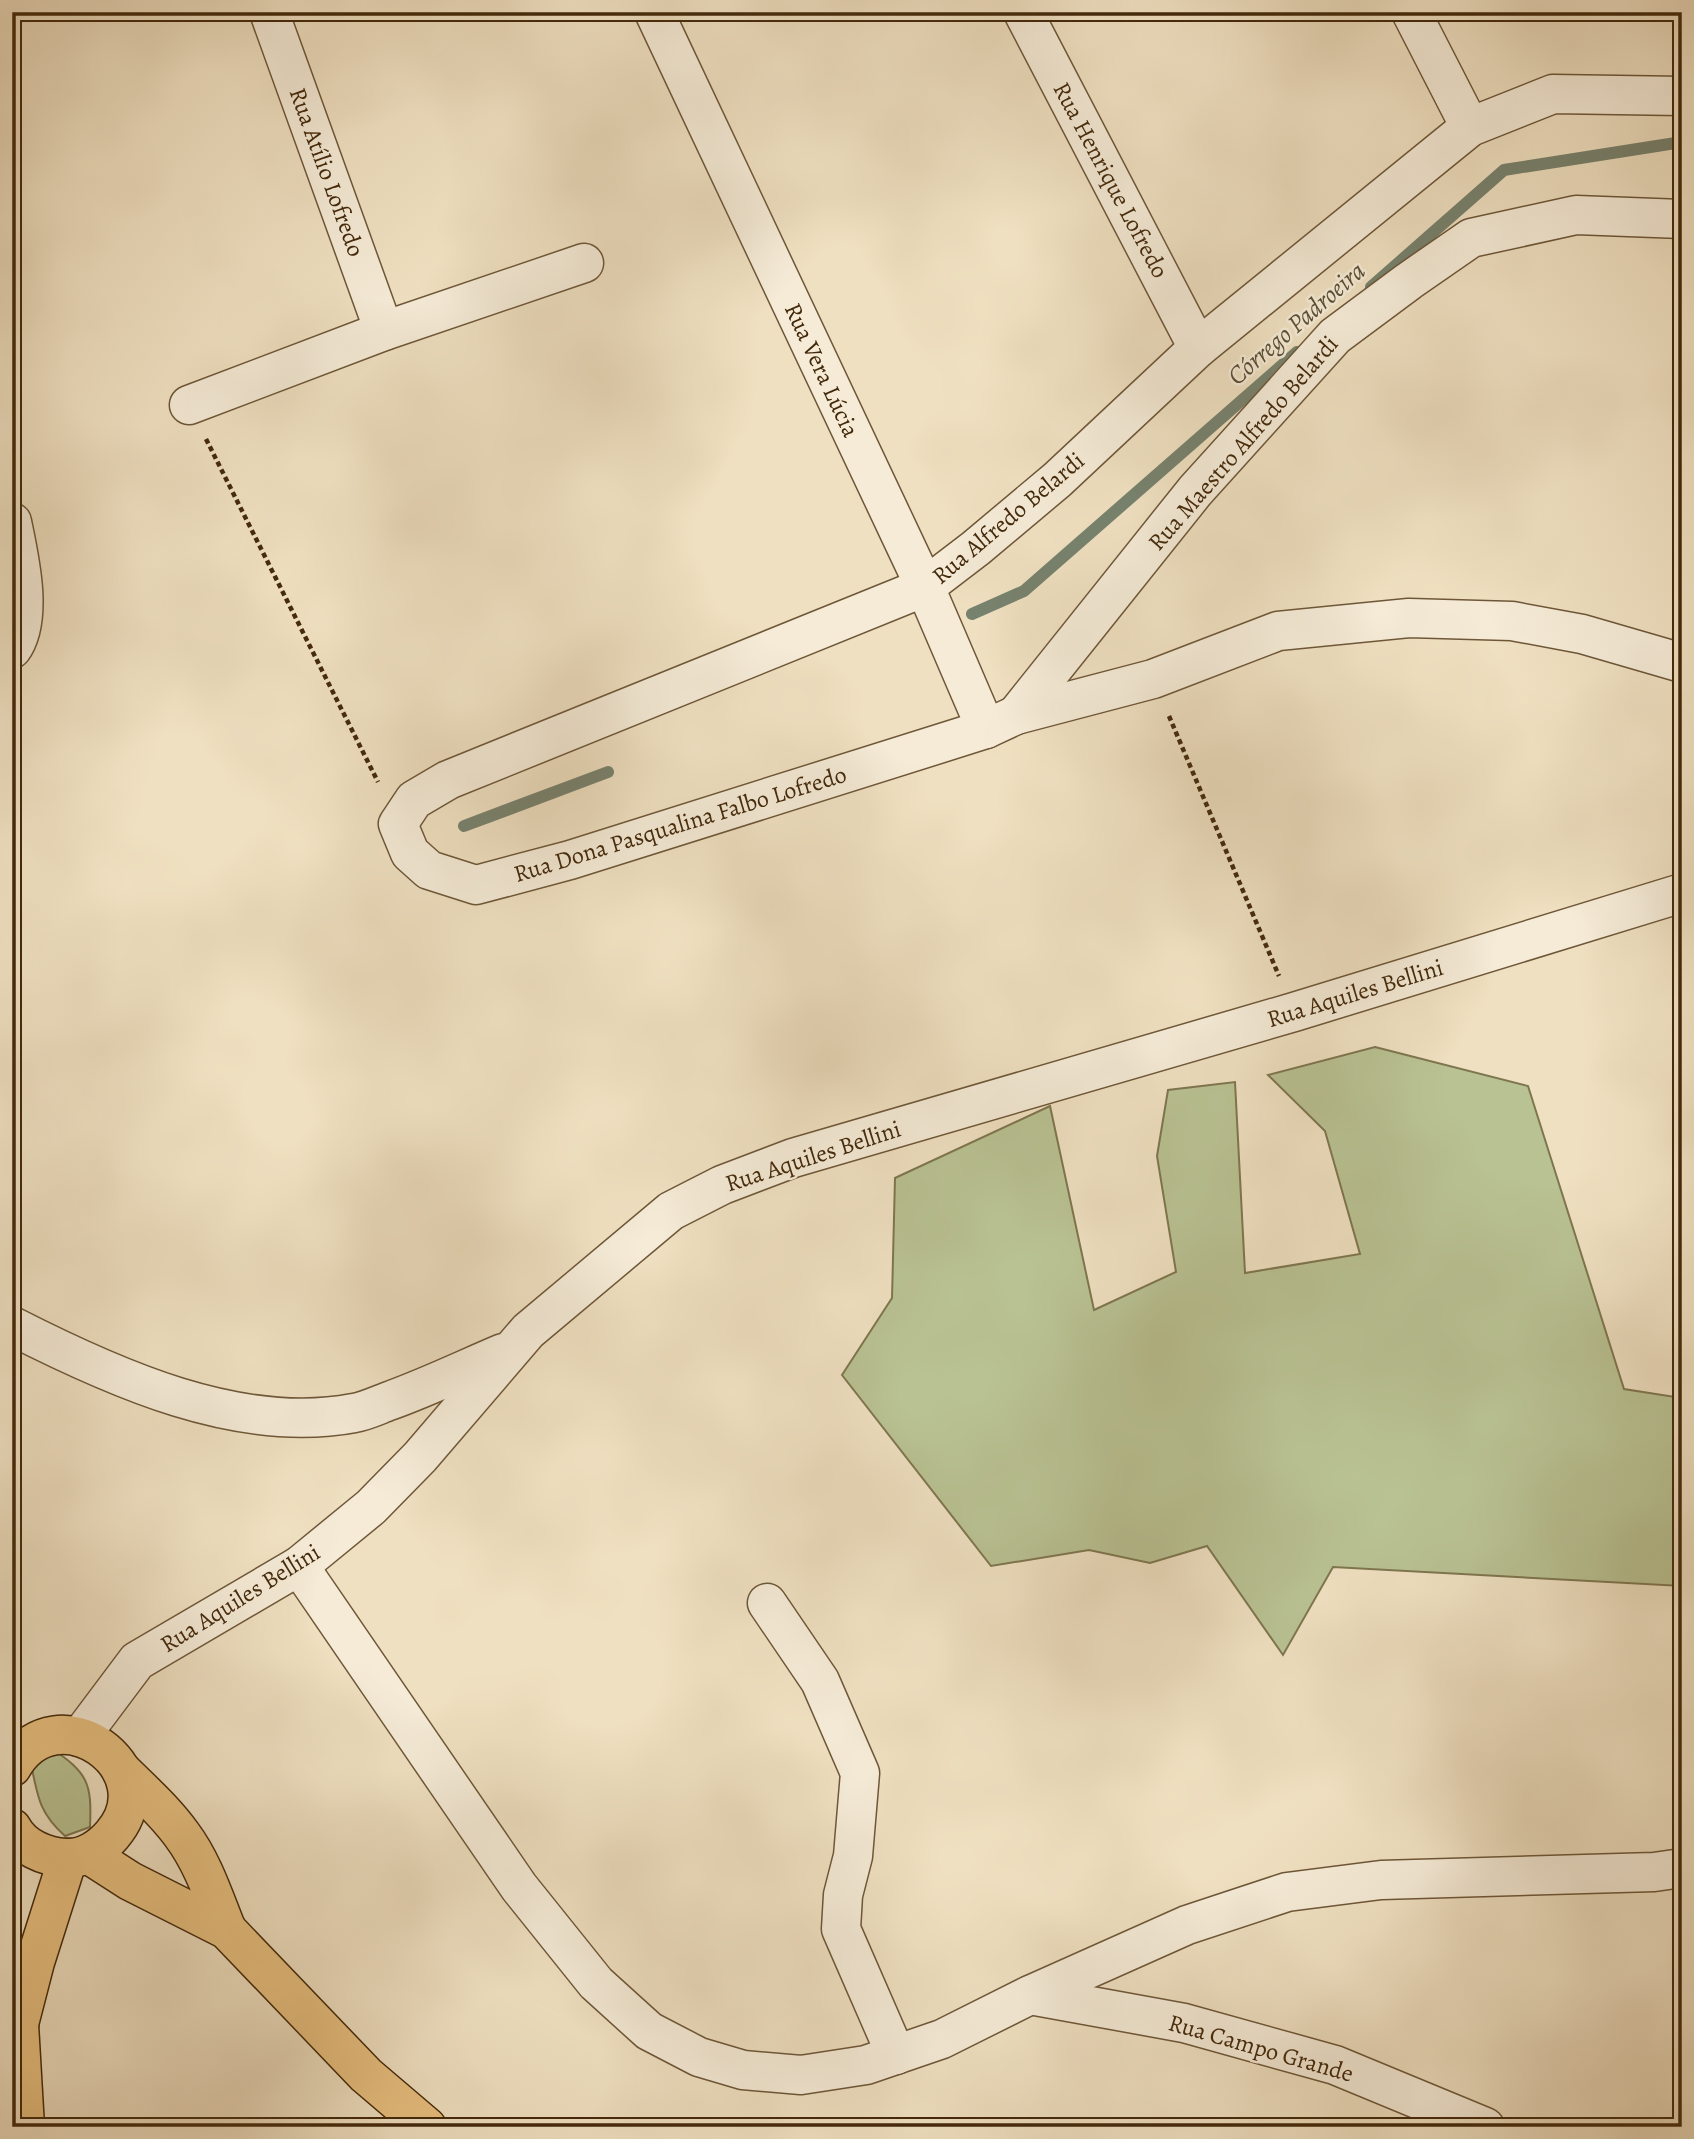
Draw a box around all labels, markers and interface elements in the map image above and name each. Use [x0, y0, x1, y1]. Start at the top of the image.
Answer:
street label: Rua Henrique Lofredo [1046, 76, 1176, 284]
street label: Rua Atílio Lofredo [282, 83, 372, 261]
water label: Córrego Padroeira [1220, 254, 1373, 393]
street label: Rua Vera Lúcia [777, 298, 867, 443]
street label: Rua Maestro Alfredo Belardi [1141, 329, 1345, 557]
street label: Rua Alfredo Belardi [925, 445, 1091, 591]
street label: Rua Dona Pasqualina Falbo Lofredo [510, 758, 850, 890]
street label: Rua Aquiles Bellini [1263, 951, 1447, 1035]
street label: Rua Aquiles Bellini [721, 1113, 905, 1199]
street label: Rua Aquiles Bellini [154, 1536, 326, 1660]
street label: Rua Campo Grande [1165, 2006, 1357, 2090]

